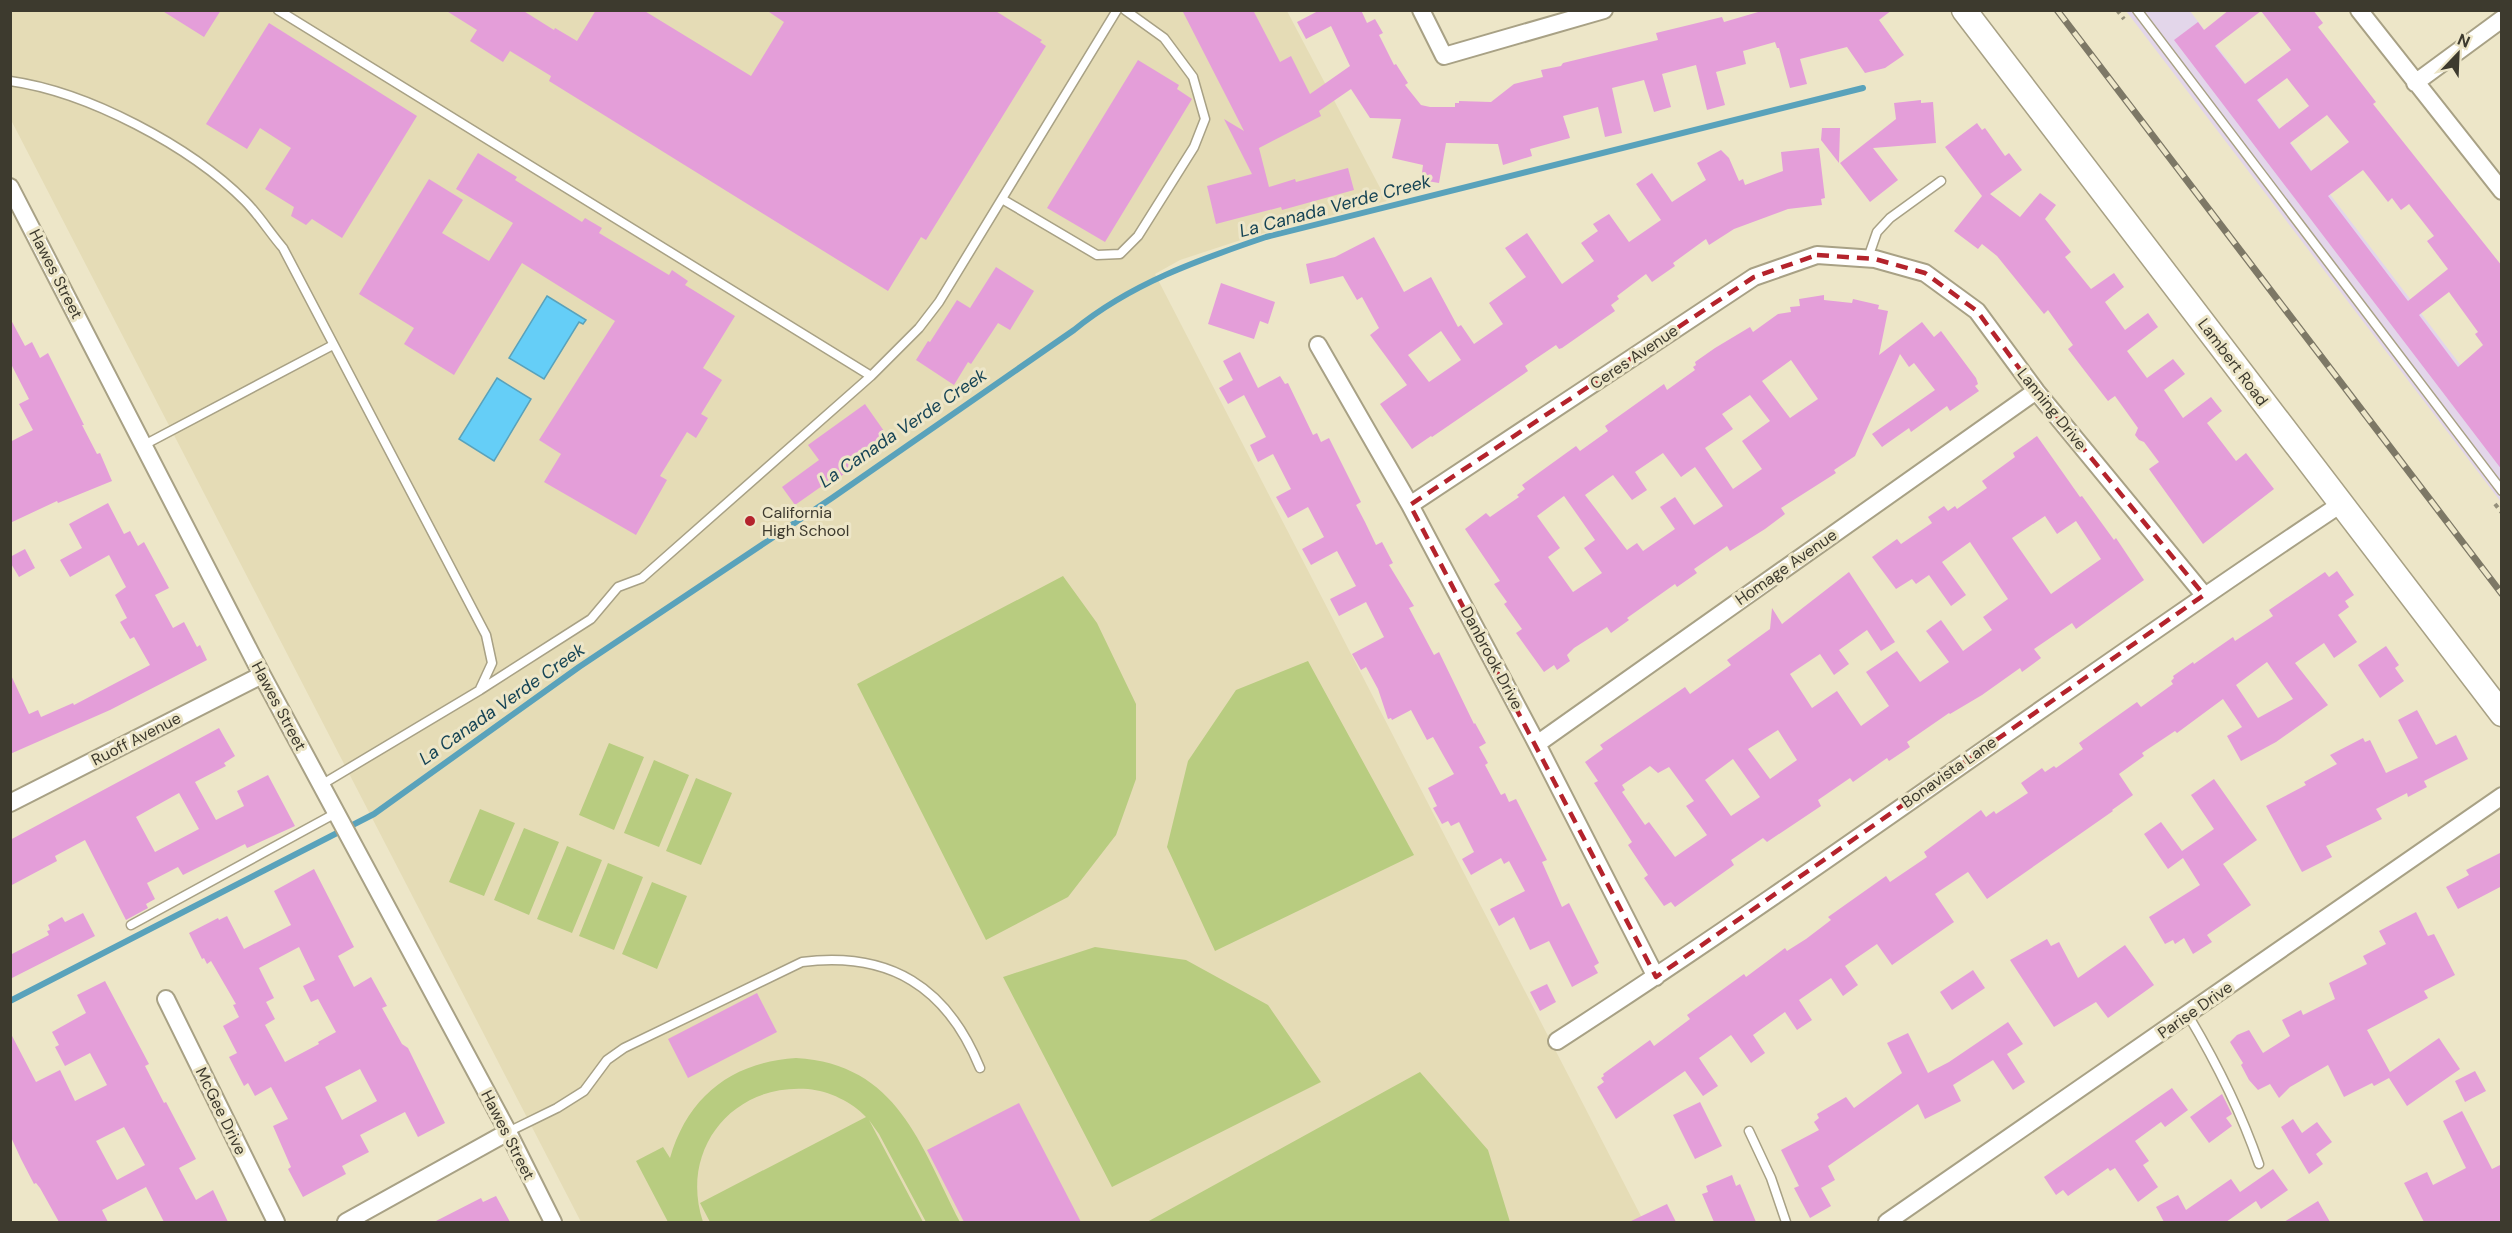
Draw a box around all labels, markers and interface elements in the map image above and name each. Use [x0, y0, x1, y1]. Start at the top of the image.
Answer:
north arrow [2428, 24, 2488, 84]
text: N [2454, 29, 2473, 53]
water label: La Canada Verde Creek [1237, 169, 1434, 243]
street label: Hawes Street [24, 226, 88, 322]
street label: Lambert Road [2193, 314, 2273, 410]
street label: Ceres Avenue [1586, 320, 1682, 394]
water label: La Canada Verde Creek [814, 362, 992, 493]
street label: Lanning Drive [2012, 364, 2092, 454]
place label: California High School [762, 502, 849, 541]
marker: California High School [743, 514, 757, 528]
street label: Homage Avenue [1731, 524, 1841, 610]
street label: Danbrook Drive [1456, 603, 1528, 713]
water label: La Canada Verde Creek [414, 637, 590, 770]
street label: Hawes Street [247, 658, 311, 754]
street label: Ruoff Avenue [88, 707, 184, 771]
street label: Bonavista Lane [1897, 731, 2001, 813]
street label: Parise Drive [2153, 977, 2237, 1043]
street label: McGee Drive [191, 1064, 251, 1158]
street label: Hawes Street [476, 1087, 540, 1183]

